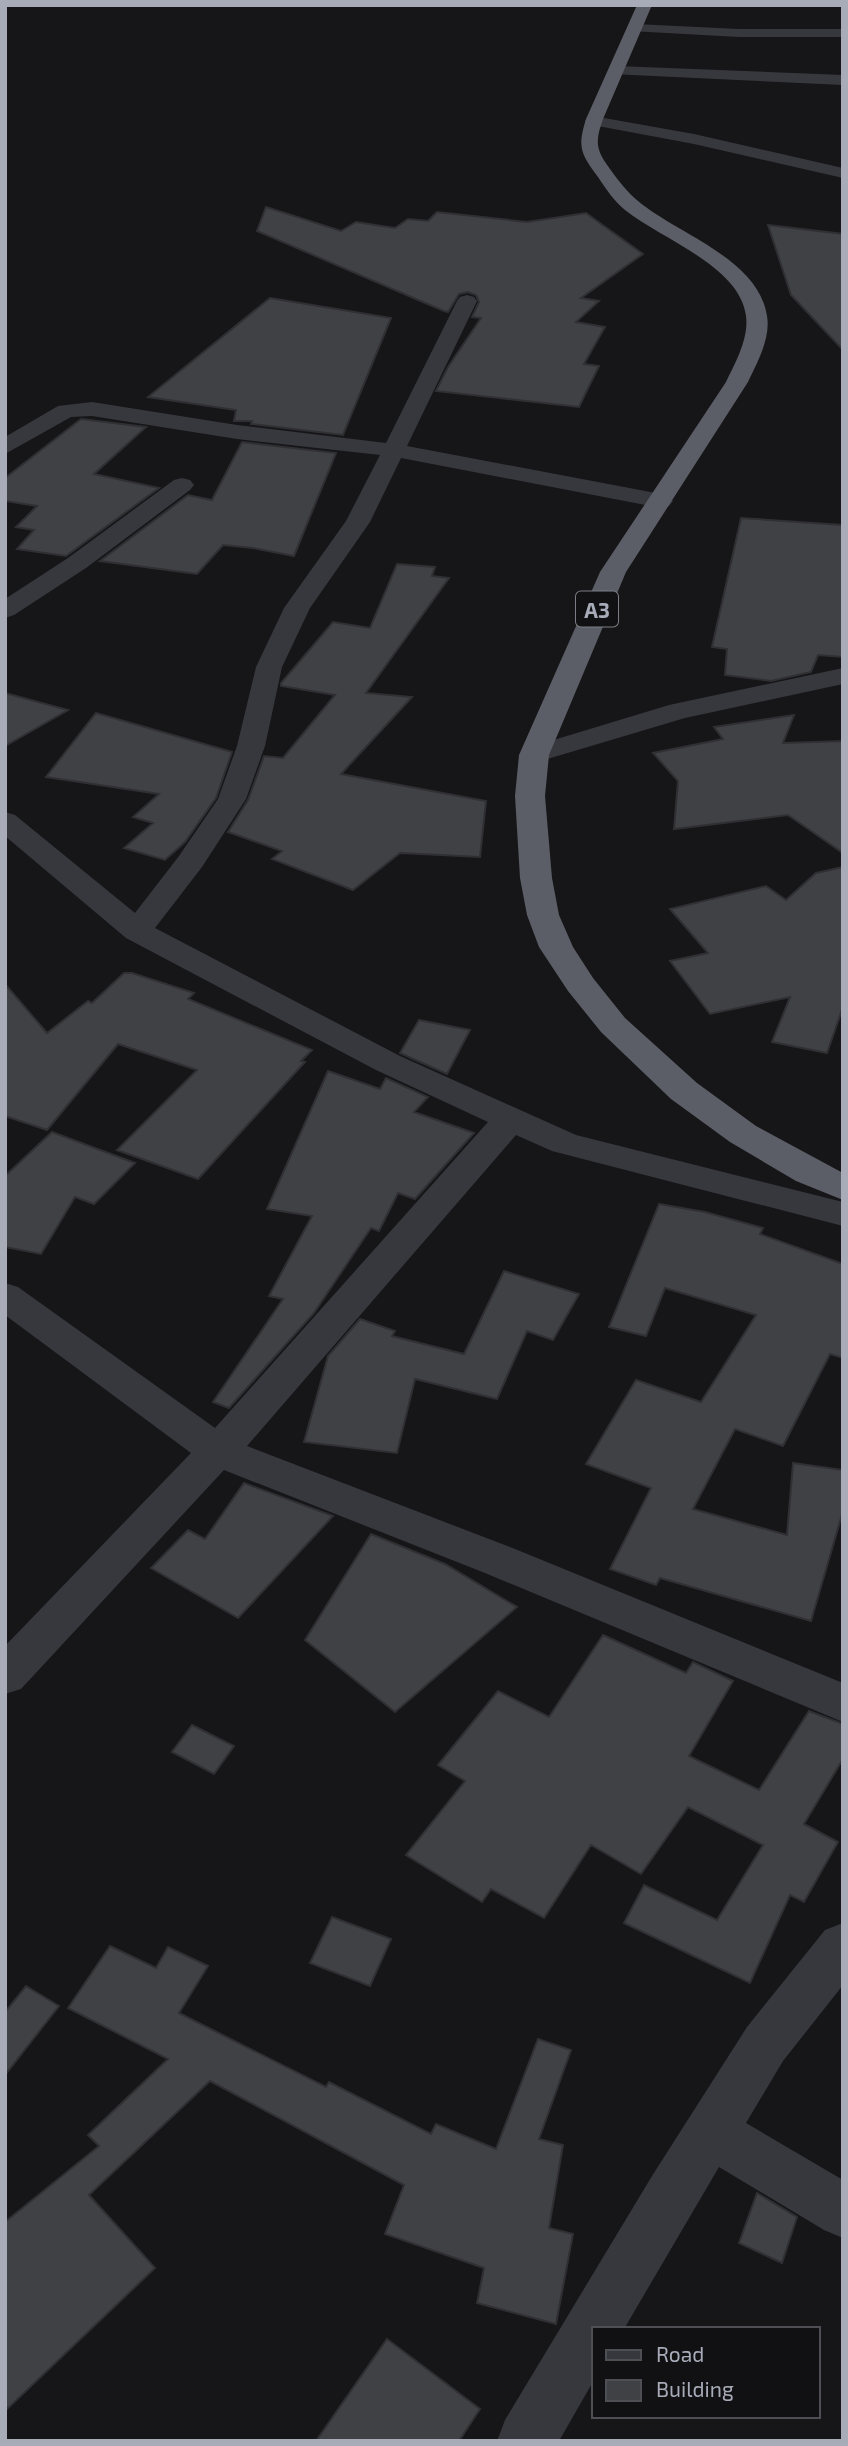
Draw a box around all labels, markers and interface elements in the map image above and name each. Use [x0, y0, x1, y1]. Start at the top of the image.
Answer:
road number: A3 [576, 592, 618, 626]
legend [592, 2327, 820, 2418]
text: Road [656, 2341, 704, 2366]
text: Building [656, 2376, 734, 2401]

